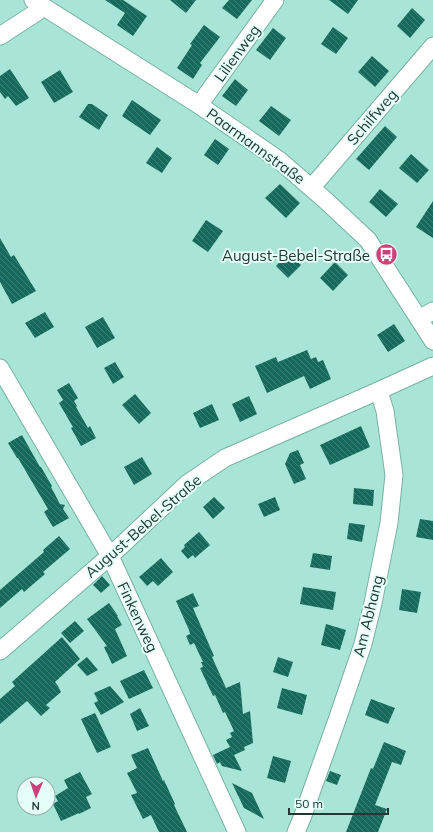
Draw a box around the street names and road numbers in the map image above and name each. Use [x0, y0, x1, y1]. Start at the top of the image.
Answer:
street label: Lilienweg [210, 21, 264, 85]
street label: Schilfweg [343, 85, 401, 149]
street label: Paarmannstraße [203, 104, 309, 188]
street label: August-Bebel-Straße [81, 470, 205, 582]
street label: Am Abhang [349, 573, 387, 659]
street label: Finkenweg [113, 579, 163, 655]

